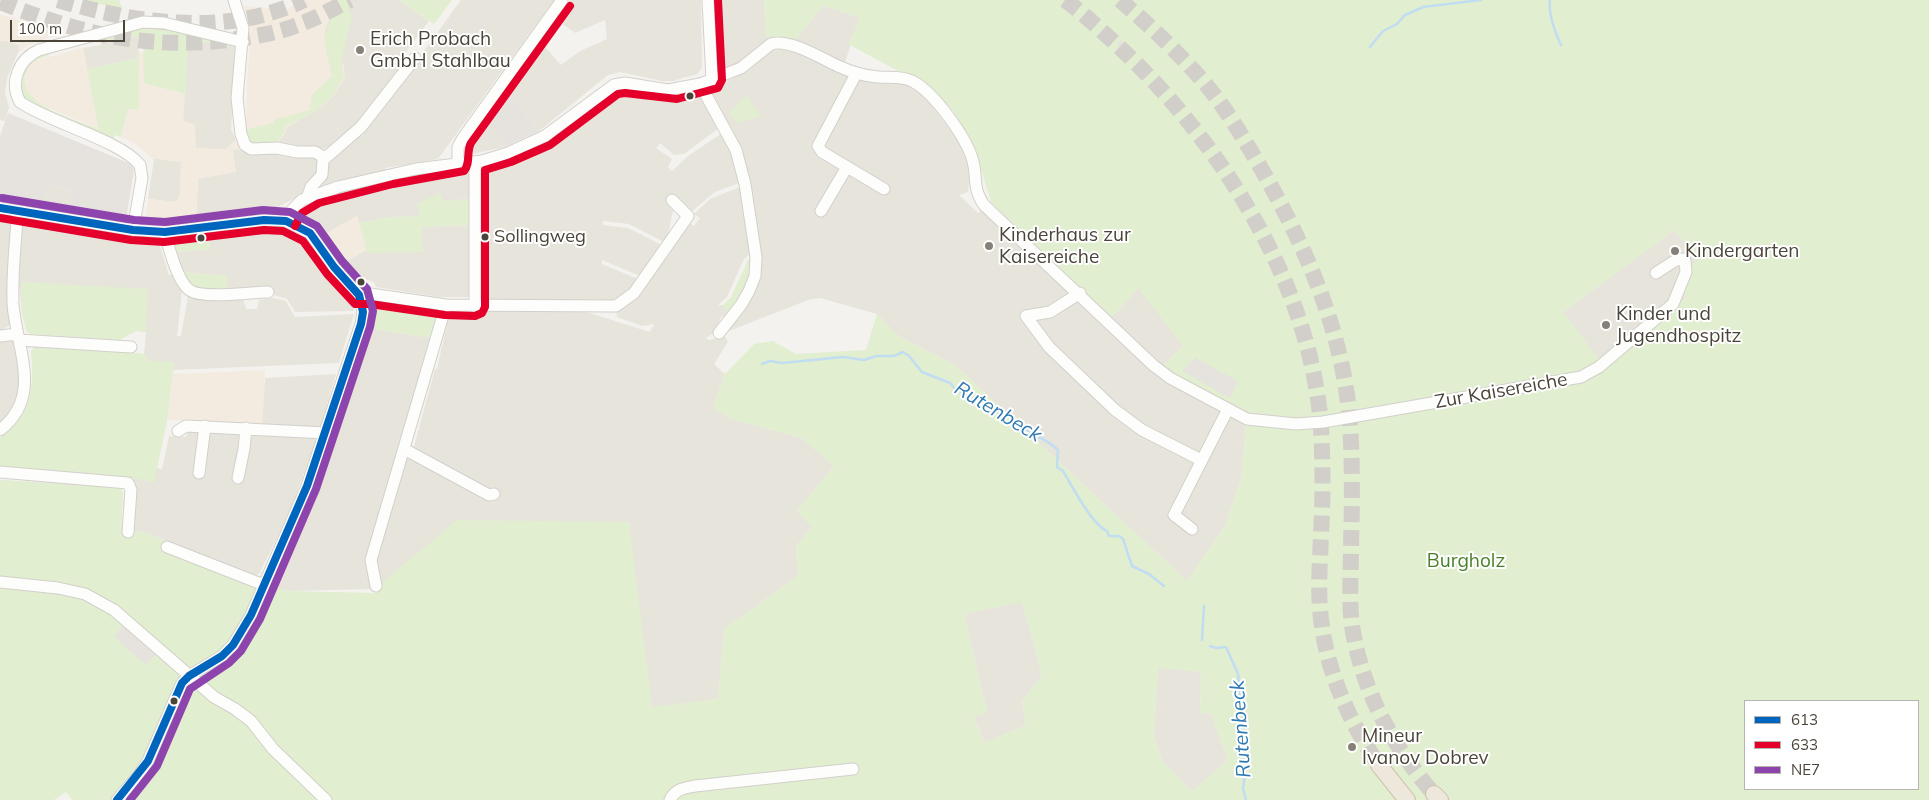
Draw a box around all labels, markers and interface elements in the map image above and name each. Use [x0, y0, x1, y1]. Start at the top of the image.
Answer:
scale bar [12, 10, 128, 42]
text: 100 m [18, 19, 62, 38]
place label: Erich Probach GmbH Stahlbau [370, 28, 511, 72]
marker: Erich Probach GmbH Stahlbau [354, 44, 366, 56]
unlabelled marker [685, 91, 695, 101]
place label: Kinderhaus zur Kaisereiche [999, 224, 1131, 268]
place label: Sollingweg [494, 226, 586, 248]
marker: Sollingweg [480, 232, 490, 242]
unlabelled marker [196, 233, 206, 243]
marker: Kinderhaus zur Kaisereiche [983, 240, 995, 252]
place label: Kindergarten [1685, 240, 1799, 262]
marker: Kindergarten [1669, 245, 1681, 257]
unlabelled marker [356, 277, 366, 287]
place label: Kinder und Jugendhospitz [1616, 303, 1741, 347]
marker: Kinder und Jugendhospitz [1600, 319, 1612, 331]
street label: Zur Kaisereiche [1433, 368, 1569, 414]
water label: Rutenbeck [950, 376, 1046, 448]
park label: Burgholz [1427, 550, 1505, 572]
water label: Rutenbeck [1226, 679, 1256, 779]
unlabelled marker [169, 696, 179, 706]
legend [1744, 700, 1919, 790]
text: 613 [1791, 710, 1818, 729]
place label: Mineur Ivanov Dobrev [1362, 725, 1489, 769]
text: 633 [1791, 735, 1818, 754]
marker: Mineur Ivanov Dobrev [1346, 741, 1358, 753]
text: NE7 [1791, 760, 1820, 779]

